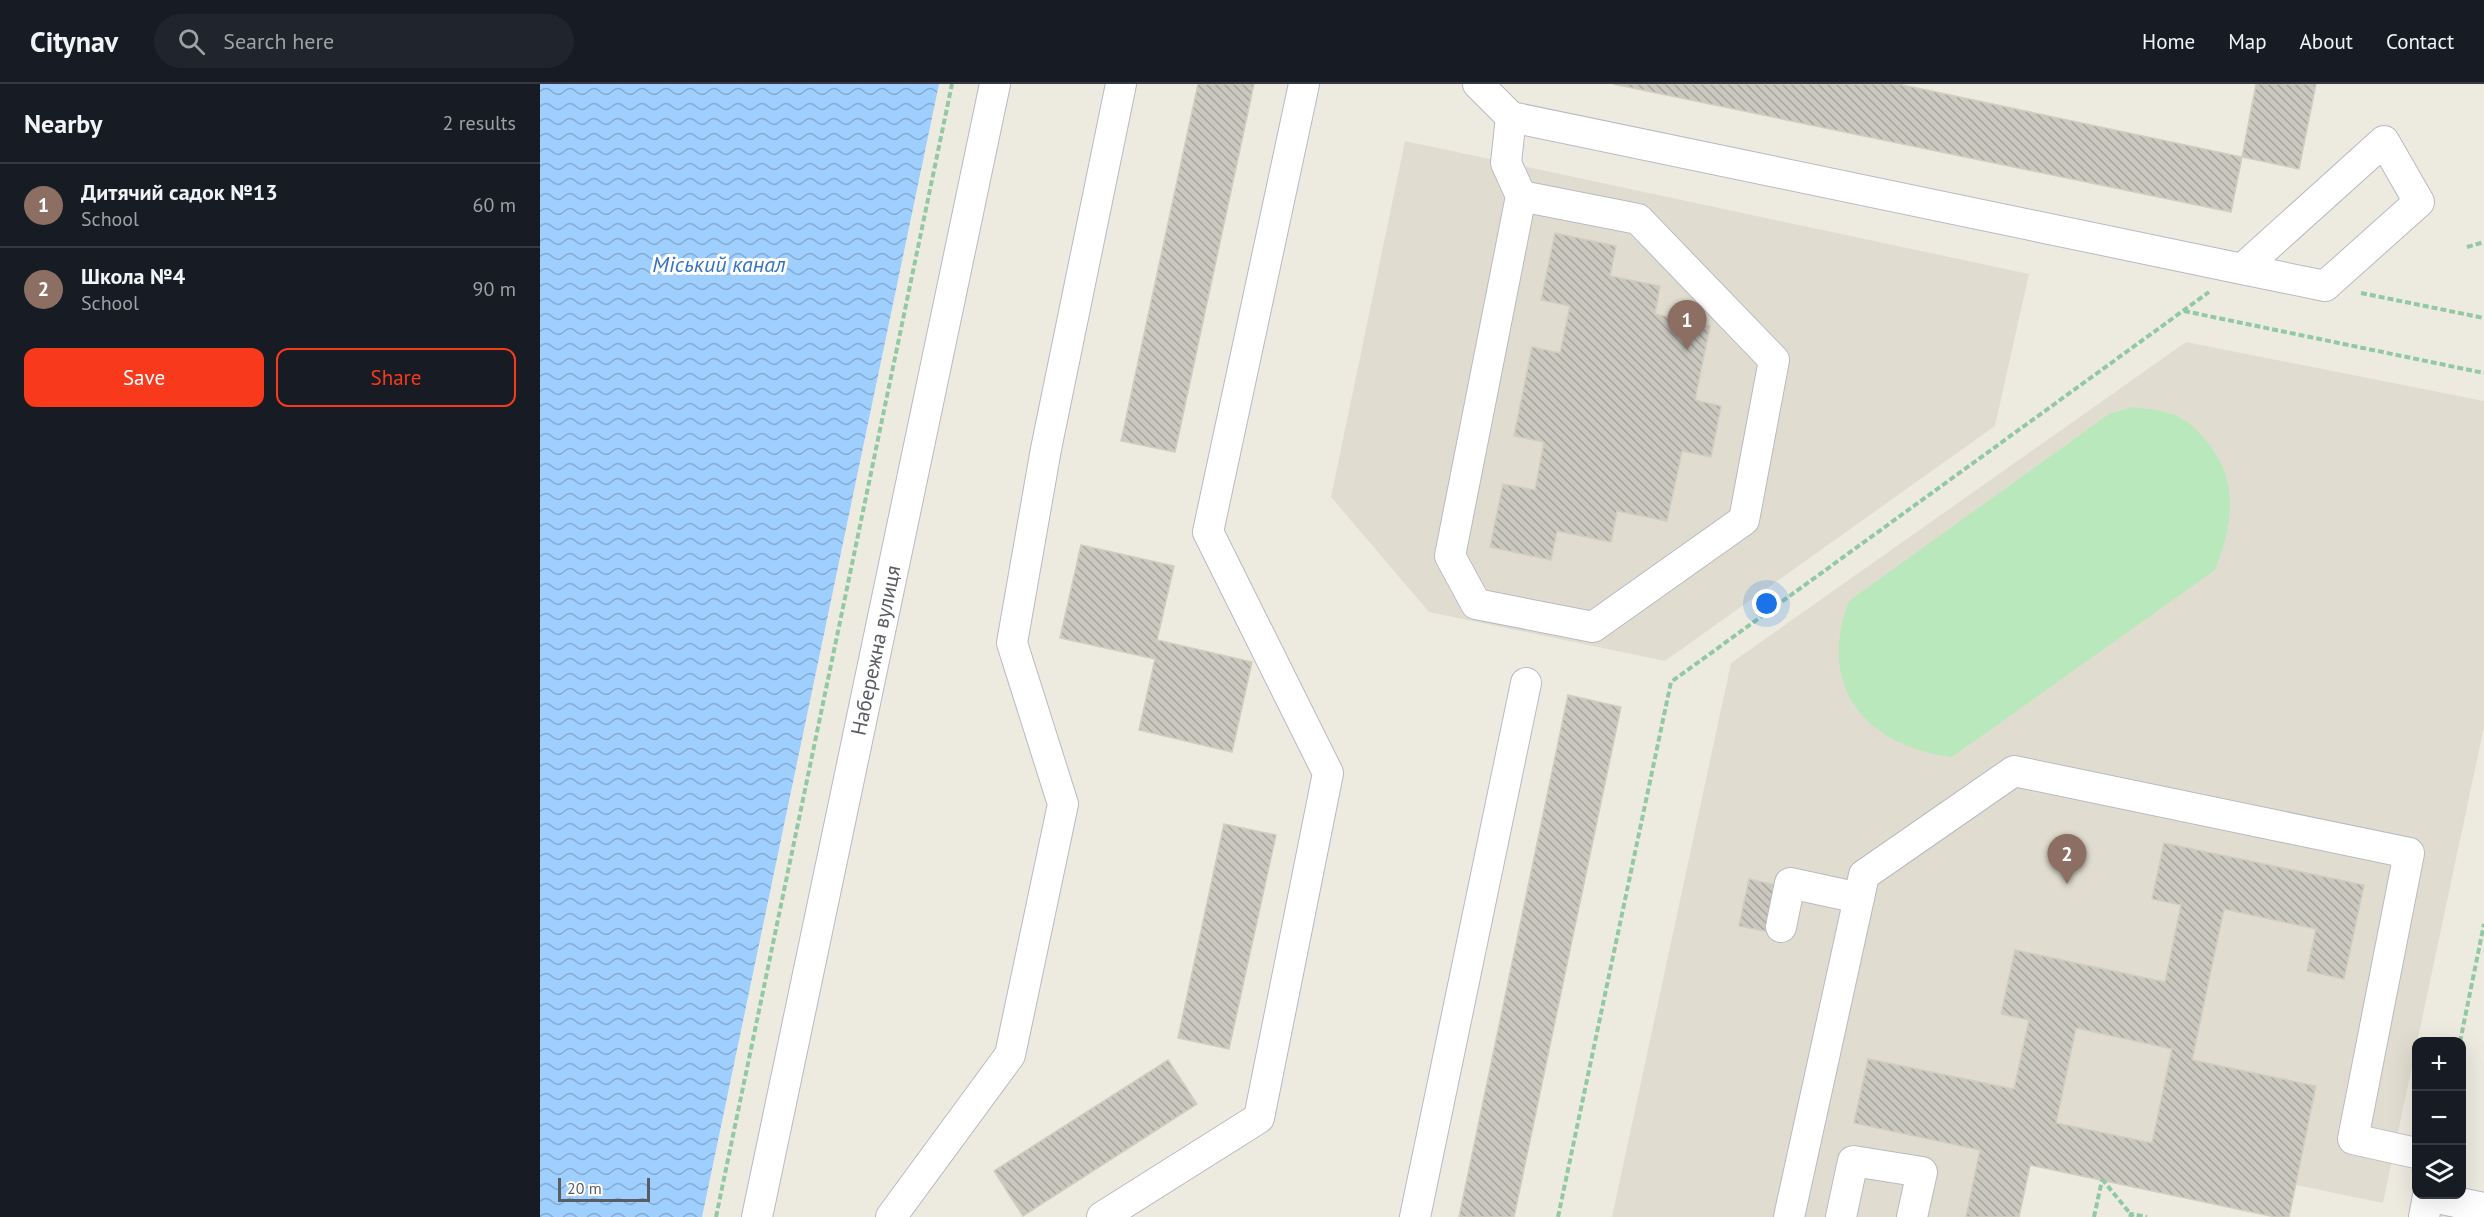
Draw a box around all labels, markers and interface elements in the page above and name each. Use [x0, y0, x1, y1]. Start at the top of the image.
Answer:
search box [154, 14, 574, 68]
text: Citynav [30, 23, 118, 60]
icon: search [175, 25, 208, 58]
text: Search here [223, 27, 334, 55]
text: Home [2142, 28, 2195, 55]
text: Map [2228, 28, 2267, 55]
text: About [2300, 28, 2353, 55]
text: Contact [2386, 28, 2454, 55]
text: Nearby [24, 107, 102, 140]
text: 2 results [443, 110, 516, 136]
text: Дитячий садок №13 [81, 178, 278, 206]
text: 1 [38, 192, 49, 218]
text: 60 m [473, 192, 516, 218]
text: School [81, 206, 139, 232]
water label: Міський канал [652, 250, 786, 278]
text: Школа №4 [81, 262, 185, 290]
text: 2 [38, 276, 49, 302]
text: 90 m [473, 276, 516, 302]
text: School [81, 290, 139, 316]
pin: 1 [1668, 300, 1706, 350]
button: Save [24, 348, 264, 407]
button: Share [276, 348, 516, 407]
street label: Набережна вулиця [845, 563, 907, 738]
your location [1752, 589, 1781, 618]
pin: 2 [2048, 834, 2086, 884]
map controls [2412, 1037, 2466, 1199]
button: + [2412, 1037, 2466, 1091]
button: − [2412, 1091, 2466, 1145]
button: layers [2412, 1145, 2466, 1199]
scale bar [558, 1175, 650, 1202]
text: 20 m [567, 1178, 602, 1198]

